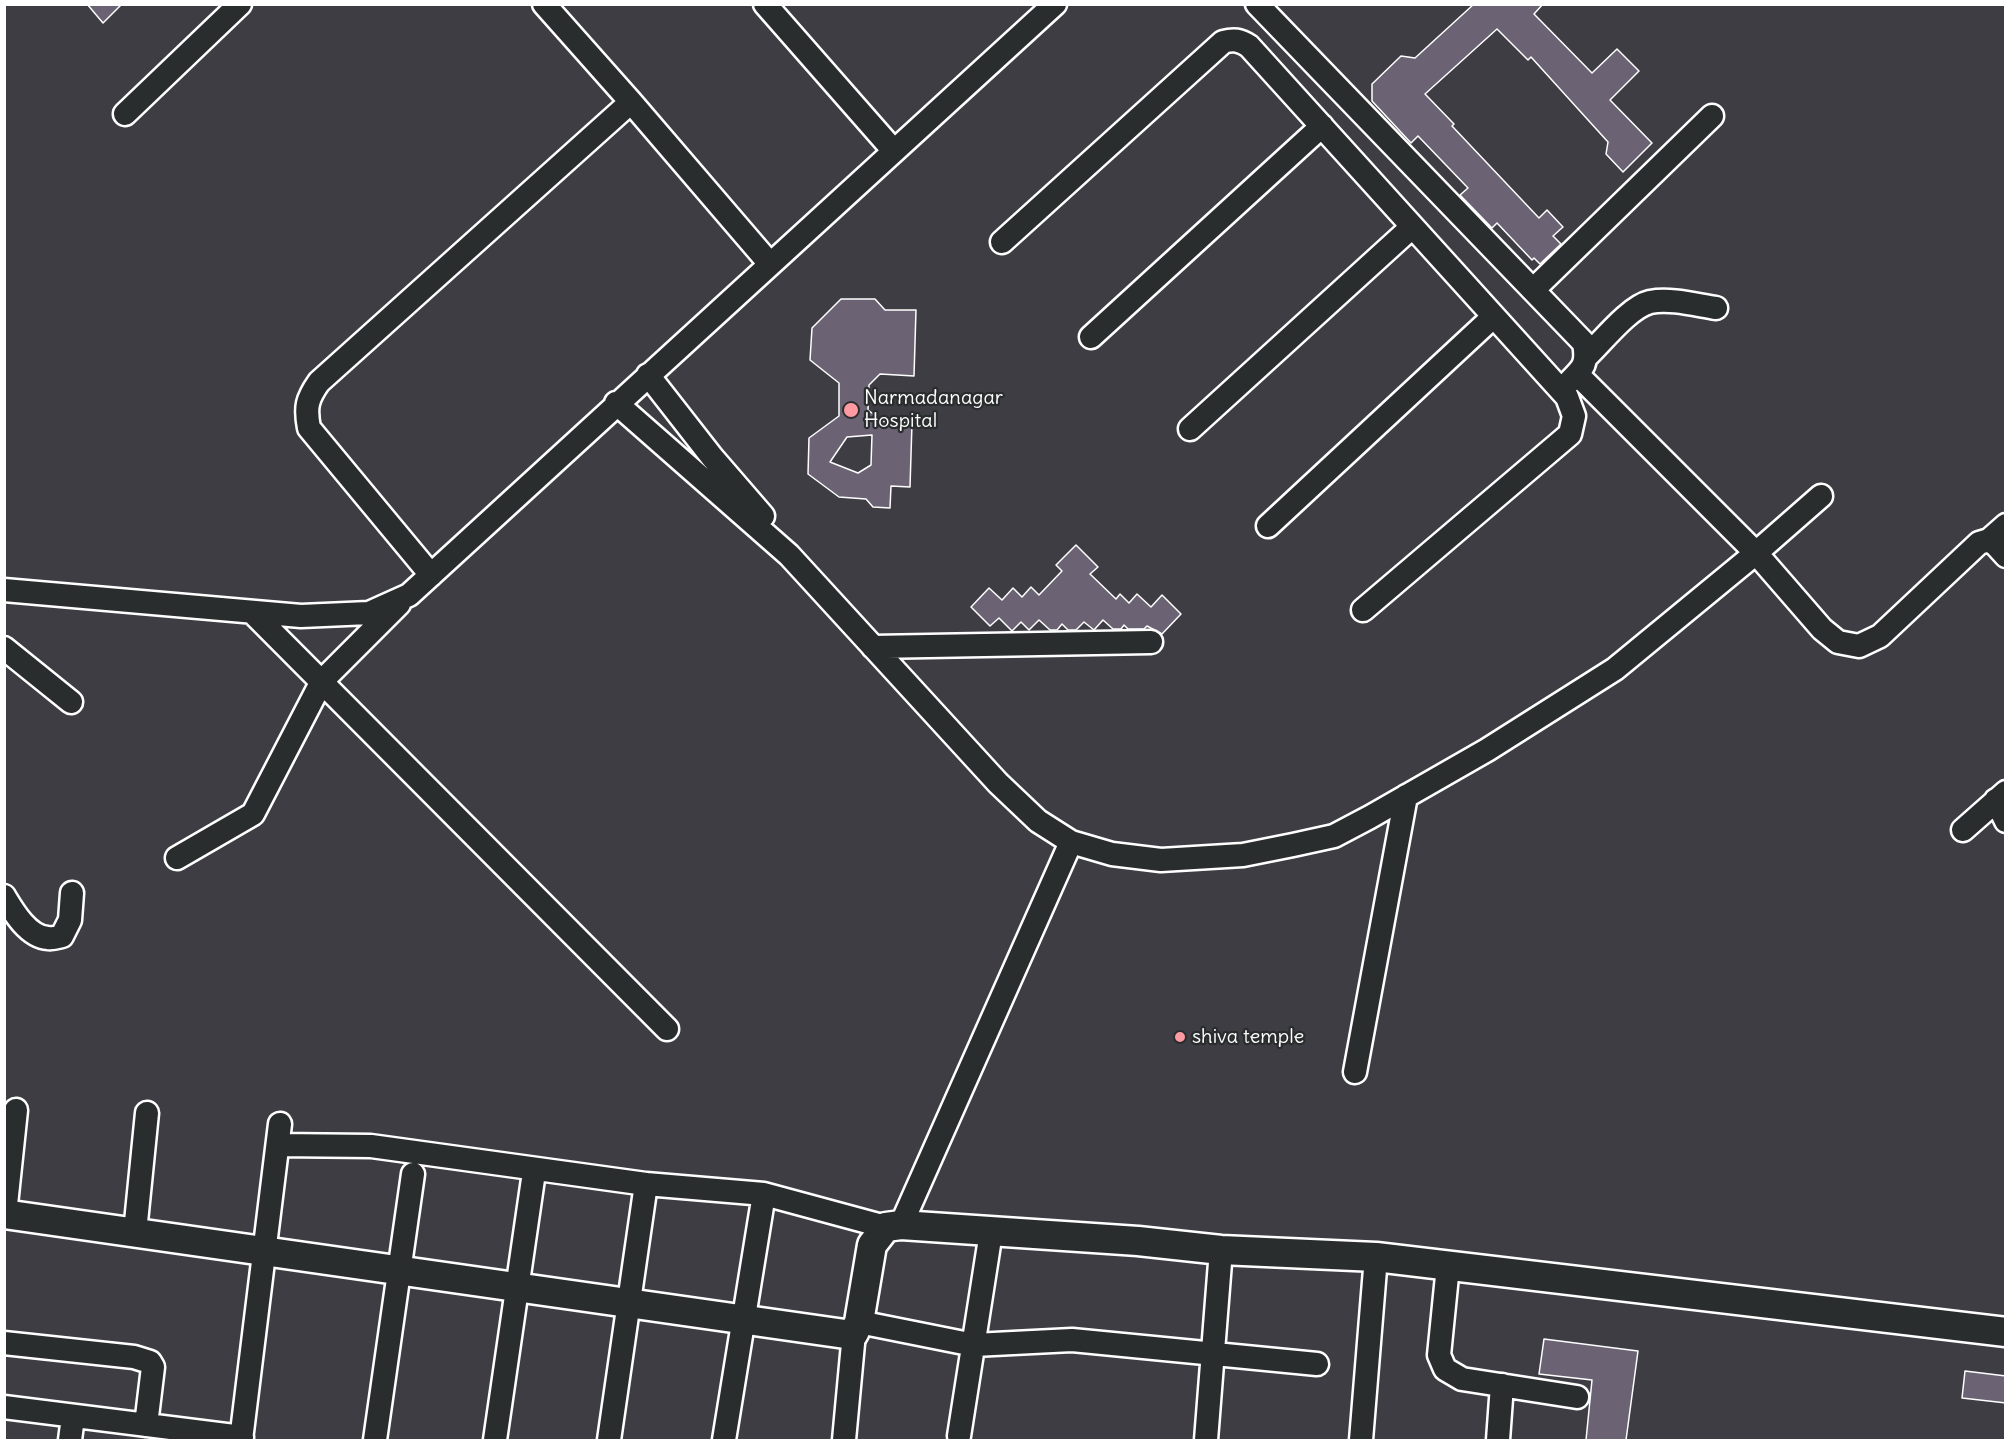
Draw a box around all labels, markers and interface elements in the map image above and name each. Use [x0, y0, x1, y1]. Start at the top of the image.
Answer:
place label: Narmadanagar Hospital [864, 386, 1003, 433]
marker: Narmadanagar Hospital [842, 401, 860, 419]
place label: shiva temple [1192, 1025, 1304, 1049]
marker: shiva temple [1173, 1030, 1187, 1044]

